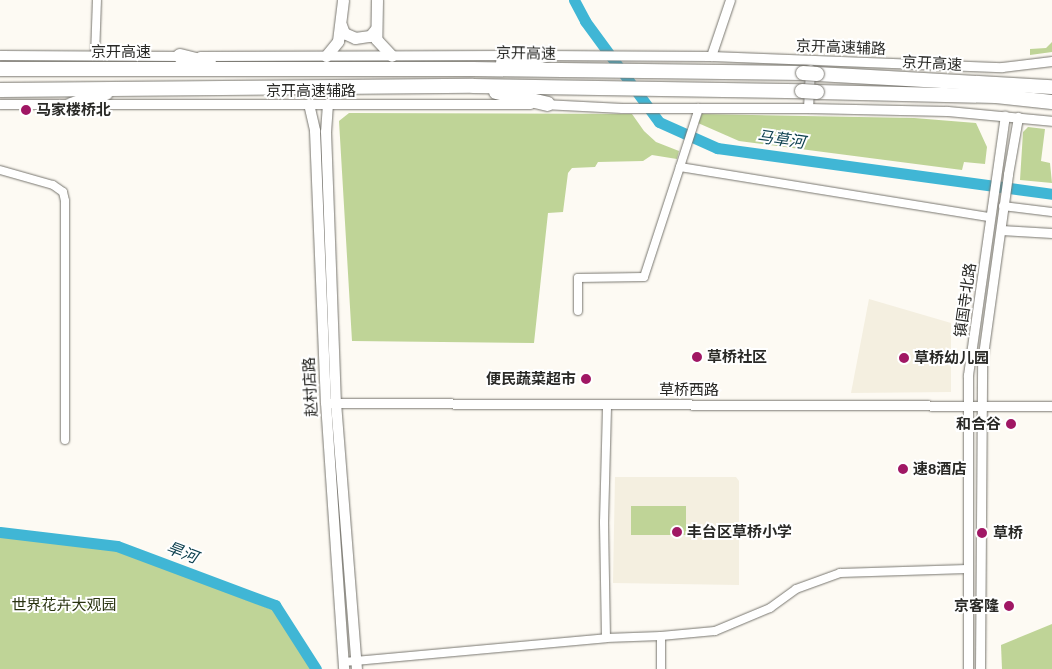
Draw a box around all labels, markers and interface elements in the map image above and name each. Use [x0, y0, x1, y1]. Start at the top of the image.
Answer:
street label: 京开高速辅路 [796, 36, 886, 58]
street label: 京开高速 [91, 43, 151, 61]
street label: 京开高速 [496, 43, 556, 63]
street label: 京开高速 [902, 52, 962, 74]
street label: 京开高速辅路 [266, 82, 356, 100]
place label: 马家楼桥北 [36, 101, 111, 119]
marker: 马家楼桥北 [20, 104, 32, 116]
water label: 马草河 [756, 127, 806, 153]
street label: 镇国寺北路 [951, 262, 979, 338]
place label: 草桥社区 [707, 348, 767, 366]
place label: 草桥幼儿园 [914, 349, 989, 367]
marker: 草桥社区 [691, 351, 703, 363]
marker: 草桥幼儿园 [898, 352, 910, 364]
street label: 赵村店路 [299, 357, 321, 417]
place label: 便民蔬菜超市 [486, 370, 576, 388]
marker: 便民蔬菜超市 [580, 373, 592, 385]
street label: 草桥西路 [659, 381, 719, 399]
place label: 和合谷 [956, 415, 1001, 433]
marker: 和合谷 [1005, 418, 1017, 430]
place label: 速8酒店 [913, 460, 966, 478]
marker: 速8酒店 [897, 463, 909, 475]
place label: 丰台区草桥小学 [687, 523, 792, 541]
place label: 草桥 [993, 524, 1023, 542]
marker: 丰台区草桥小学 [671, 526, 683, 538]
marker: 草桥 [975, 526, 989, 540]
water label: 旱河 [164, 538, 200, 568]
park label: 世界花卉大观园 [12, 596, 116, 614]
place label: 京客隆 [954, 597, 999, 615]
marker: 京客隆 [1003, 600, 1015, 612]

